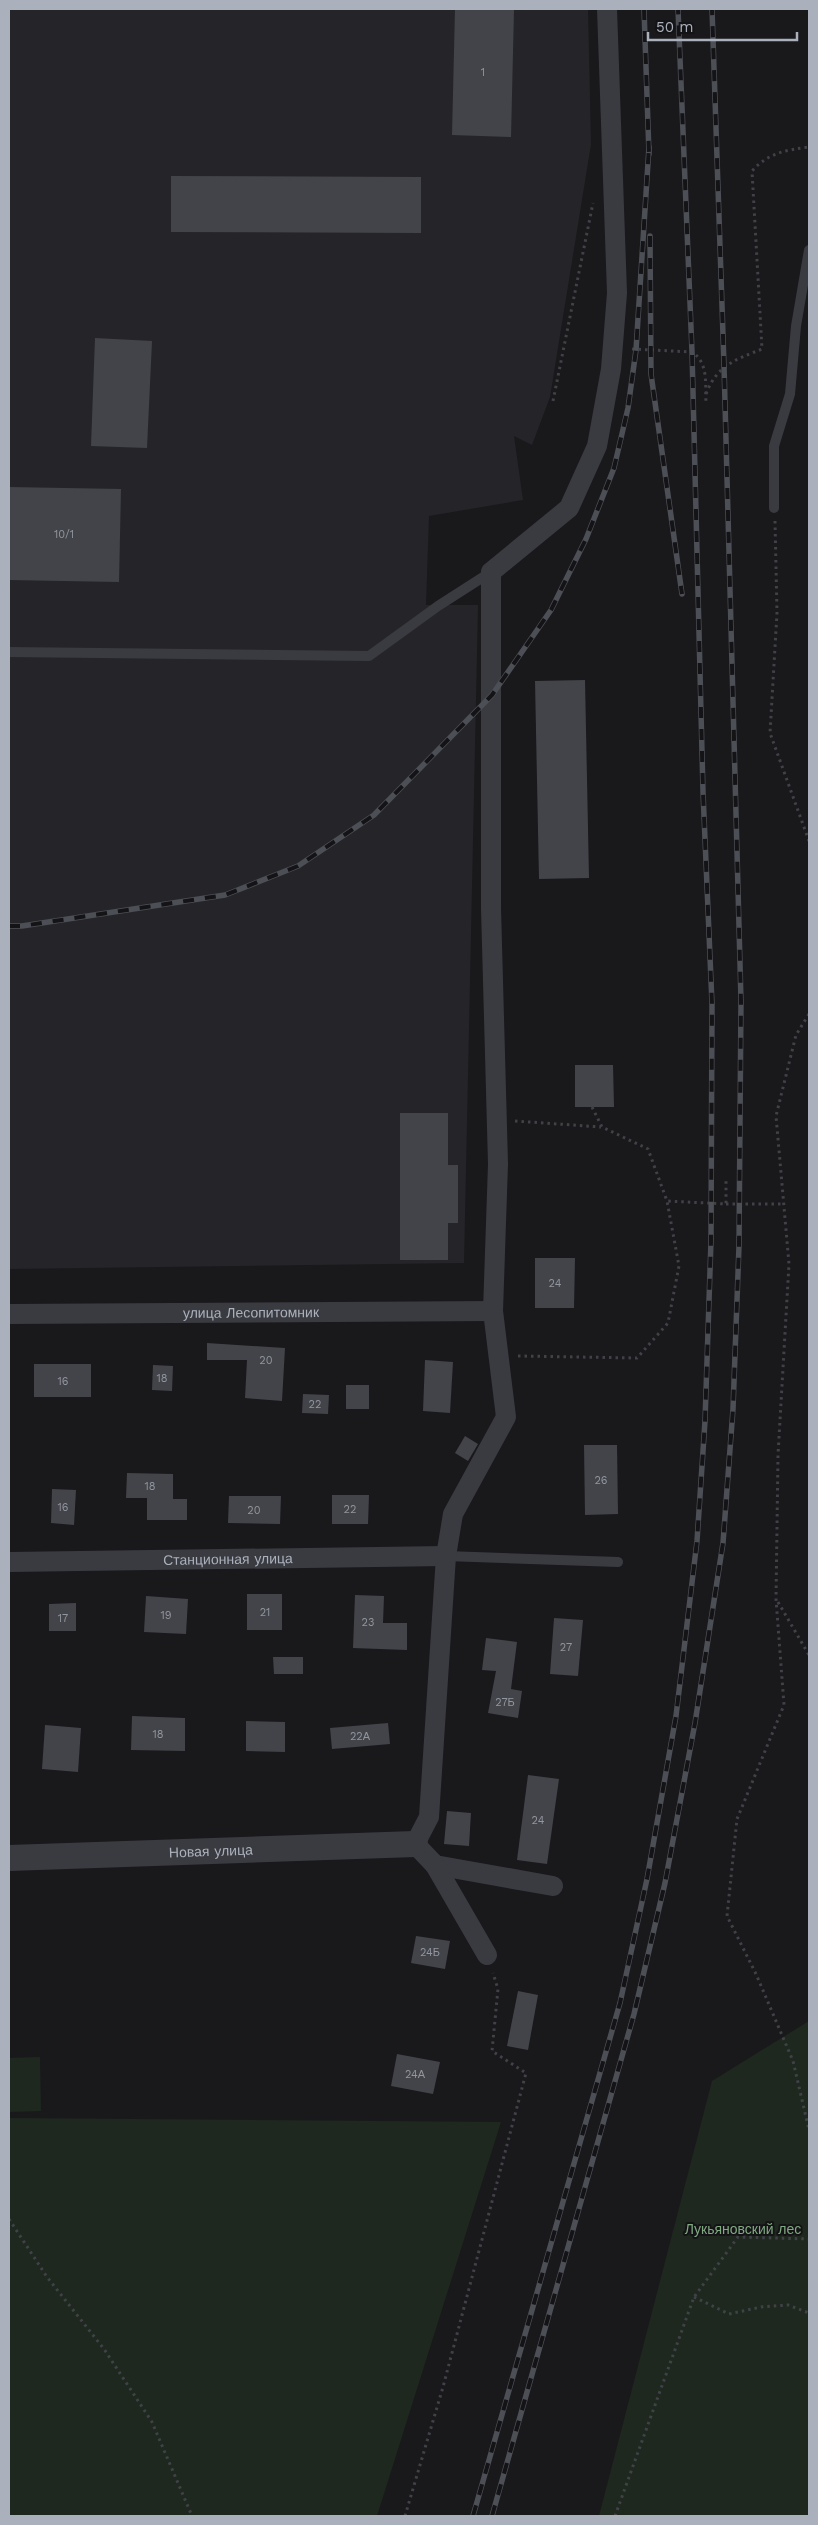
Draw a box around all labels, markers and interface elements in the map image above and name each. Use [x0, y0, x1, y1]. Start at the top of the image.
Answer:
scale bar [648, 10, 797, 42]
text: 50 m [656, 18, 693, 36]
house number: 1 [481, 66, 485, 79]
house number: 10/1 [54, 528, 74, 541]
house number: 24 [549, 1277, 562, 1290]
street label: улица Лесопитомник [183, 1304, 320, 1321]
house number: 20 [259, 1354, 273, 1367]
house number: 18 [156, 1372, 168, 1385]
house number: 16 [58, 1375, 69, 1388]
house number: 22 [309, 1398, 321, 1411]
house number: 26 [594, 1474, 608, 1487]
house number: 18 [144, 1480, 156, 1493]
house number: 16 [58, 1501, 69, 1514]
house number: 22 [344, 1503, 356, 1516]
house number: 20 [247, 1504, 261, 1517]
street label: Станционная улица [163, 1550, 293, 1568]
house number: 21 [260, 1606, 270, 1619]
house number: 19 [160, 1609, 172, 1622]
house number: 17 [58, 1612, 68, 1625]
house number: 23 [362, 1616, 374, 1629]
house number: 27 [560, 1641, 572, 1654]
house number: 27Б [495, 1696, 515, 1709]
house number: 18 [152, 1728, 164, 1741]
house number: 22А [350, 1730, 371, 1743]
house number: 24 [532, 1814, 545, 1827]
street label: Новая улица [169, 1842, 253, 1860]
house number: 24Б [420, 1946, 440, 1959]
house number: 24А [405, 2068, 426, 2081]
park label: Лукьяновский лес [685, 2221, 801, 2237]

